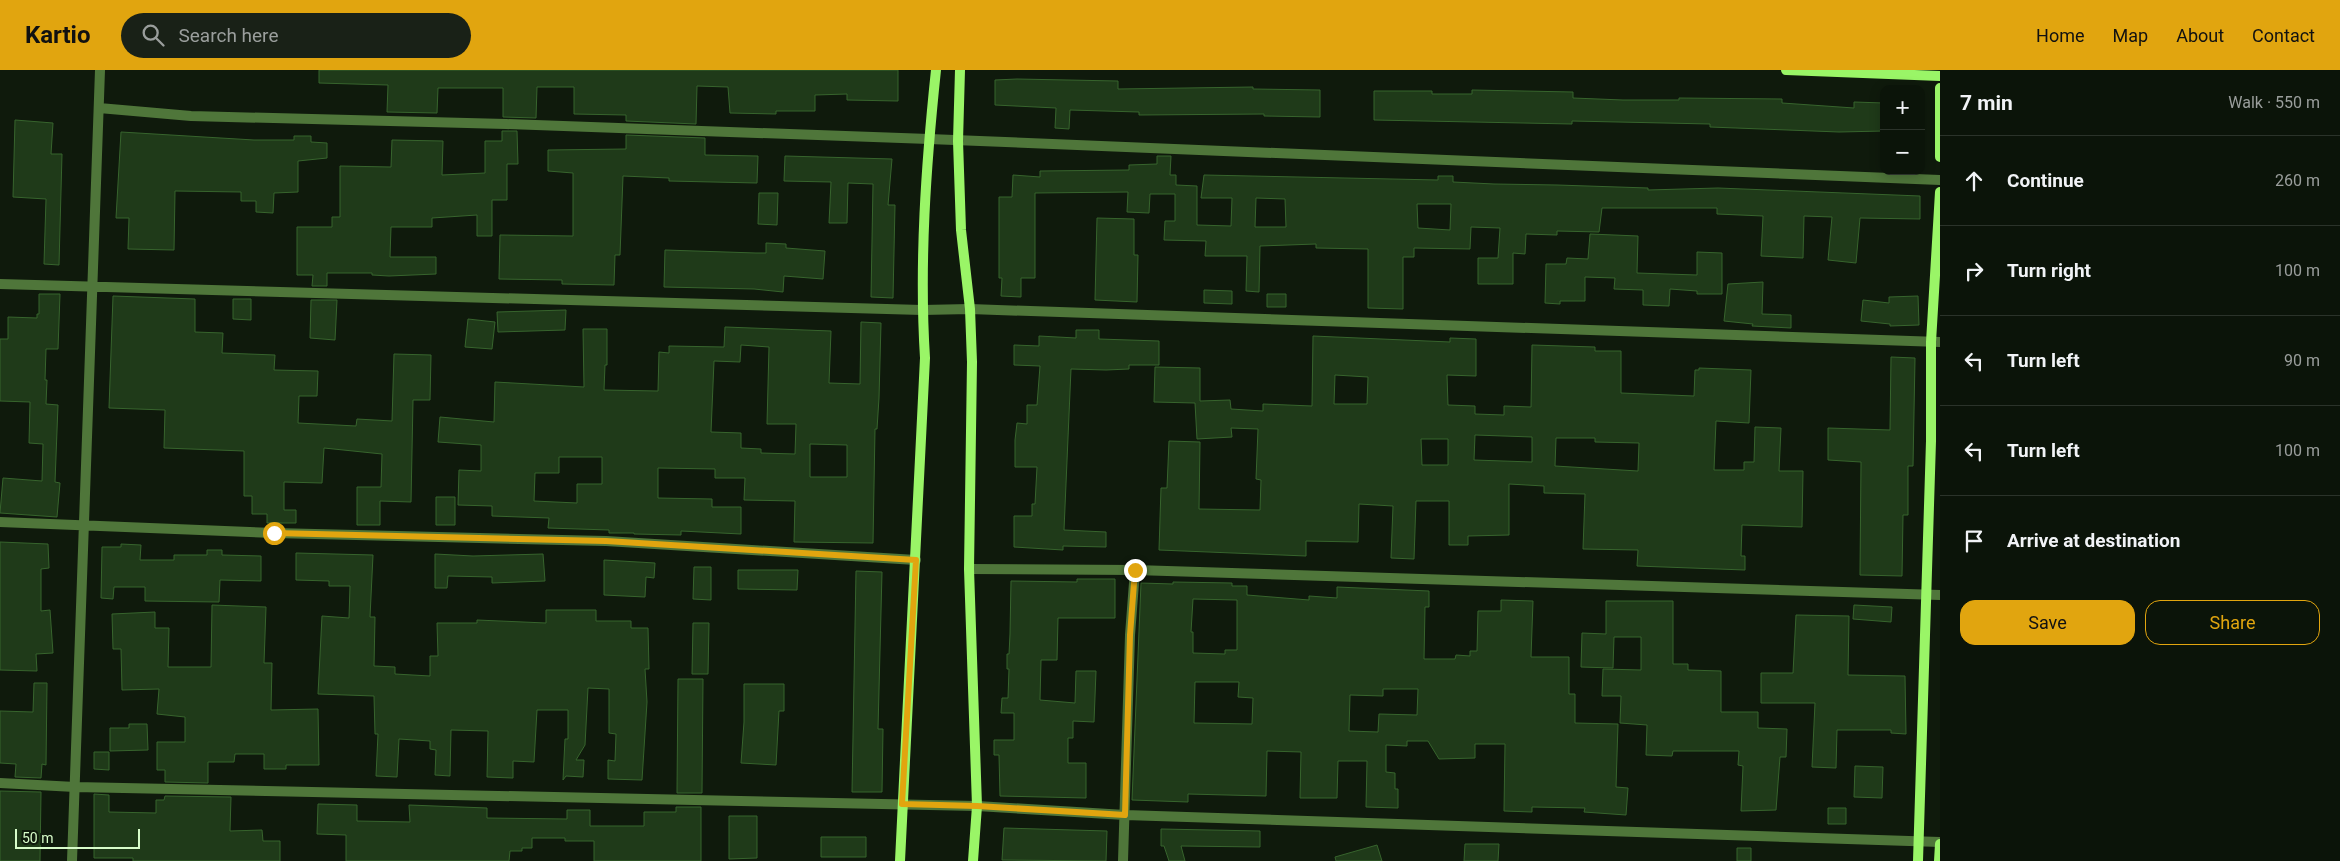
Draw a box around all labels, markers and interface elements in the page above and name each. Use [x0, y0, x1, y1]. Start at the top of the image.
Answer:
search box [121, 13, 471, 58]
text: Kartio [25, 21, 91, 49]
icon: search [139, 21, 167, 49]
text: Search here [179, 24, 278, 47]
text: Home [2036, 25, 2085, 46]
text: Map [2113, 25, 2148, 46]
text: About [2176, 25, 2224, 46]
text: Contact [2252, 25, 2315, 46]
map controls [1880, 85, 1925, 175]
button: + [1880, 85, 1925, 130]
text: 7 min [1960, 91, 2013, 115]
text: Walk · 550 m [2228, 93, 2320, 112]
button: − [1880, 130, 1925, 175]
icon: ahead [1960, 167, 1988, 195]
text: Continue [2007, 169, 2084, 192]
text: 260 m [2275, 171, 2320, 190]
icon: right [1960, 257, 1988, 285]
text: Turn right [2007, 259, 2091, 282]
text: 100 m [2275, 261, 2320, 280]
icon: left [1960, 347, 1988, 375]
text: Turn left [2007, 349, 2080, 372]
text: 90 m [2284, 351, 2320, 370]
icon: left [1960, 437, 1988, 465]
text: Turn left [2007, 439, 2080, 462]
text: 100 m [2275, 441, 2320, 460]
route start [263, 522, 286, 545]
icon: arrive [1960, 527, 1988, 555]
text: Arrive at destination [2007, 529, 2180, 552]
route end [1124, 559, 1147, 582]
button: Save [1960, 600, 2135, 645]
button: Share [2145, 600, 2320, 645]
scale bar [15, 826, 140, 849]
text: 50 m [22, 830, 54, 846]

